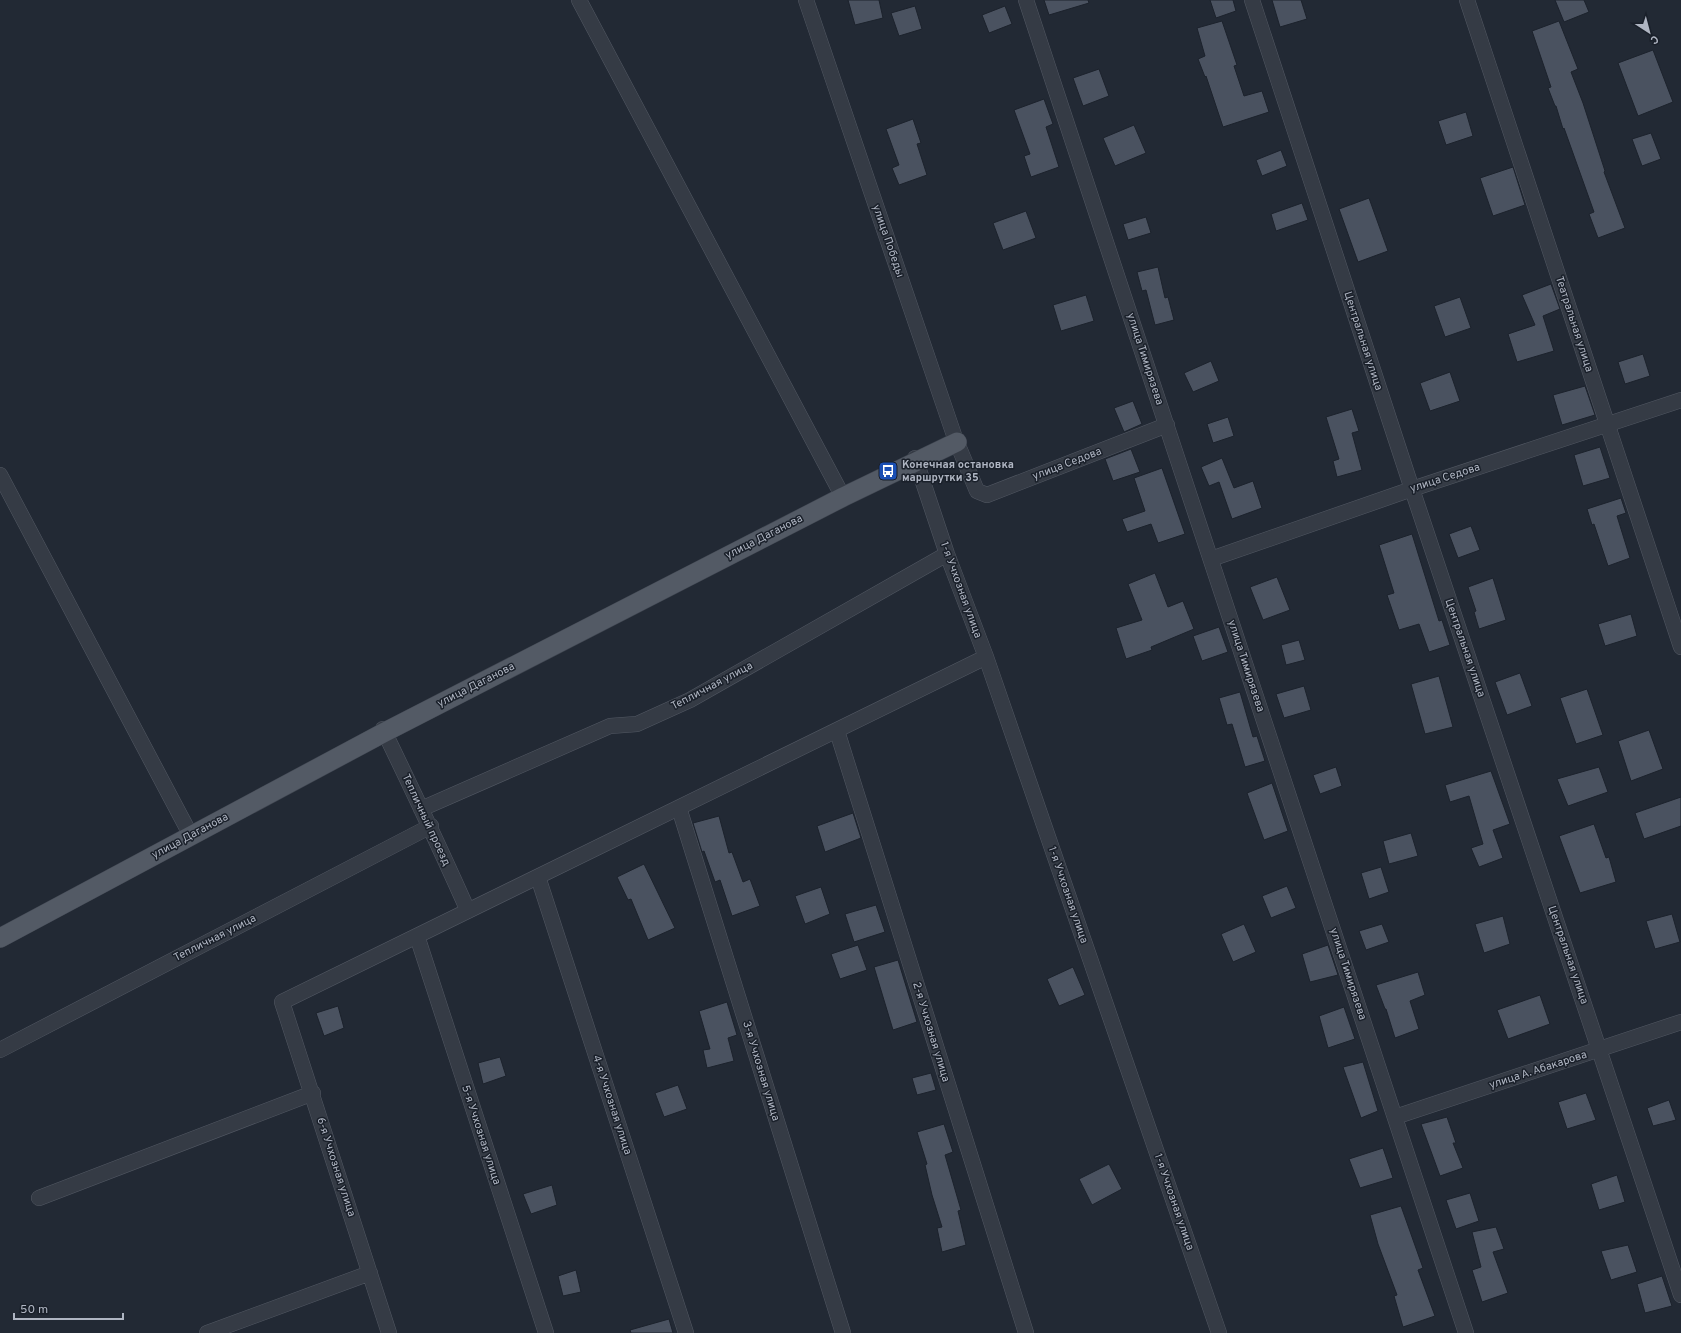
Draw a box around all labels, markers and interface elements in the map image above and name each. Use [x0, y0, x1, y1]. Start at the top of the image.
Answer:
north arrow [1629, 12, 1669, 52]
text: С [1647, 32, 1661, 47]
street label: улица Победы [869, 203, 907, 279]
street label: Театральная улица [1552, 274, 1596, 374]
street label: Центральная улица [1340, 290, 1386, 392]
street label: улица Тимирязева [1124, 311, 1167, 407]
street label: улица Седова [1030, 444, 1104, 484]
place label: Конечная остановка маршрутки 35 [902, 458, 1014, 485]
bus stop icon: Конечная остановка маршрутки 35 [877, 460, 899, 482]
street label: улица Седова [1408, 460, 1482, 496]
street label: улица Даганова [723, 511, 805, 563]
street label: 1-я Учхозная улица [937, 540, 985, 640]
street label: Центральная улица [1442, 597, 1488, 699]
street label: улица Тимирязева [1225, 618, 1268, 714]
street label: улица Даганова [435, 659, 517, 711]
street label: Тепличная улица [669, 659, 755, 713]
street label: Тепличный проезд [399, 772, 453, 868]
street label: улица Даганова [149, 810, 231, 862]
street label: 1-я Учхозная улица [1045, 845, 1091, 946]
street label: Центральная улица [1545, 904, 1591, 1006]
street label: Тепличная улица [172, 911, 259, 965]
street label: улица Тимирязева [1327, 926, 1370, 1022]
street label: 2-я Учхозная улица [909, 980, 953, 1084]
street label: 3-я Учхозная улица [739, 1019, 783, 1123]
street label: улица А. Абакарова [1487, 1048, 1589, 1092]
street label: 4-я Учхозная улица [589, 1053, 635, 1157]
street label: 5-я Учхозная улица [458, 1083, 504, 1187]
street label: 6-я Учхозная улица [313, 1116, 359, 1219]
street label: 1-я Учхозная улица [1151, 1152, 1197, 1253]
scale bar [14, 1295, 123, 1321]
text: 50 m [20, 1302, 48, 1318]

